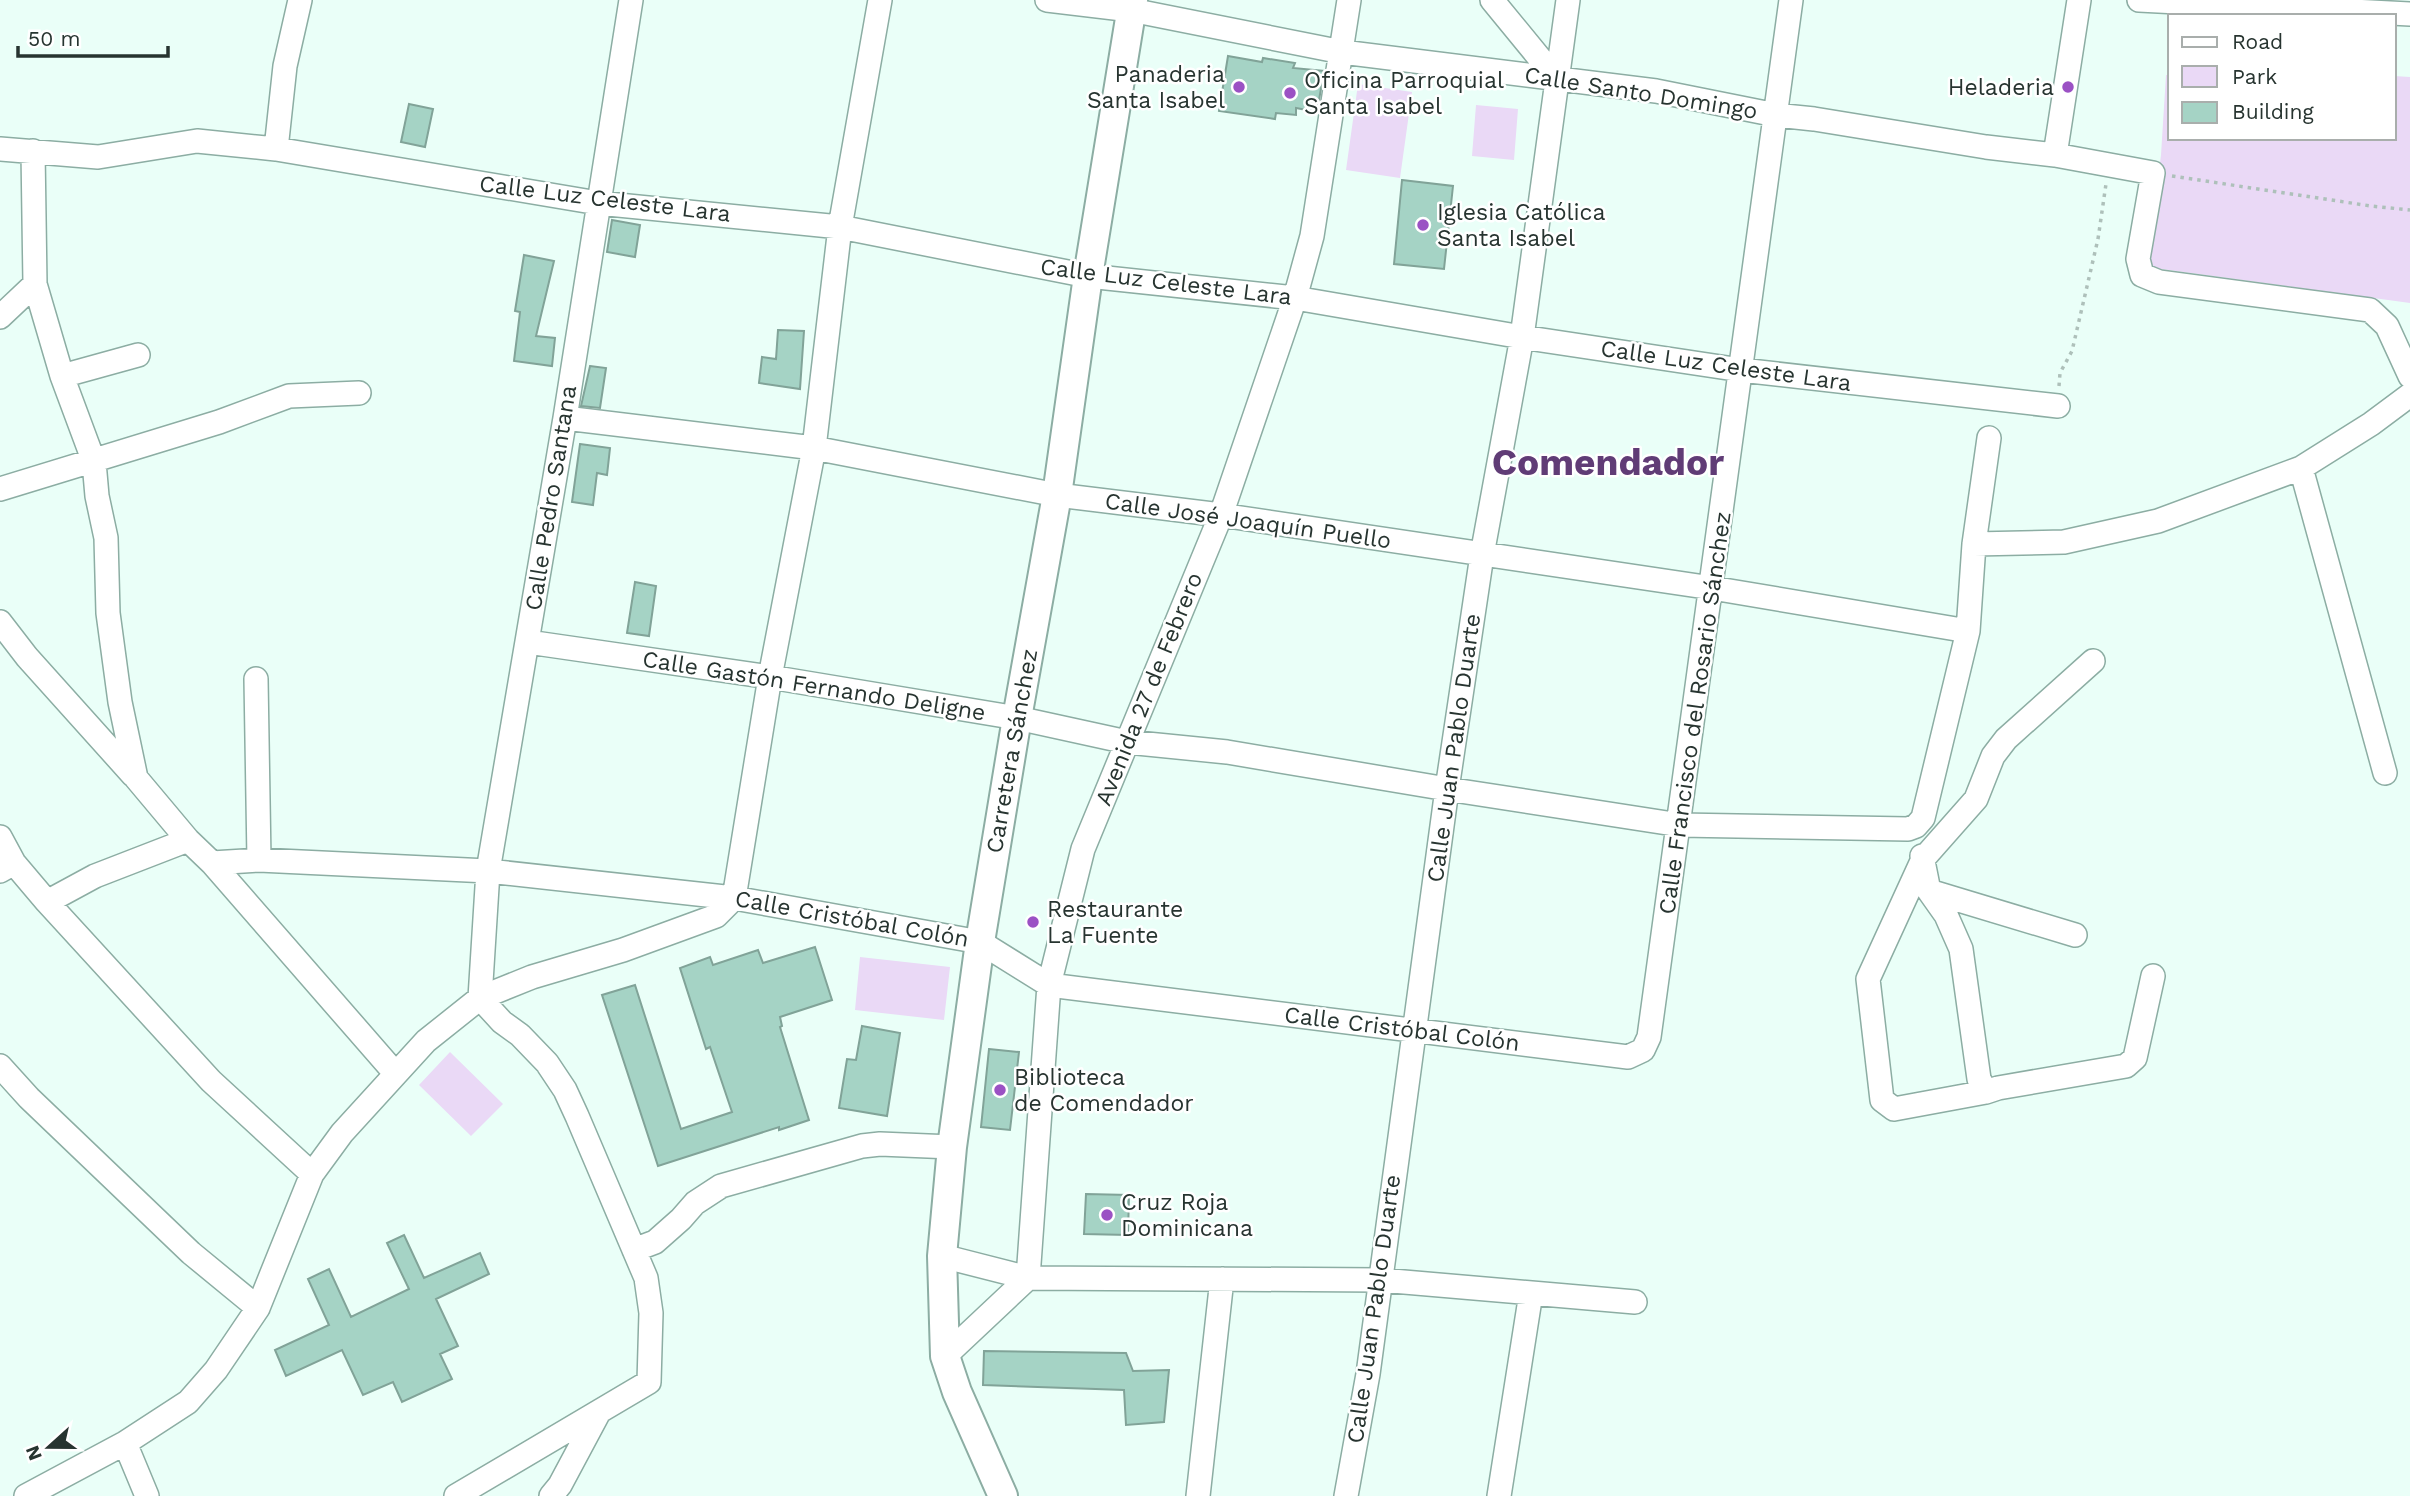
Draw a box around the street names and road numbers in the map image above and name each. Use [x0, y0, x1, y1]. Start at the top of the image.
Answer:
street label: Calle Santo Domingo [1523, 61, 1759, 125]
street label: Calle Luz Celeste Lara [478, 170, 732, 228]
street label: Calle Luz Celeste Lara [1039, 253, 1293, 311]
street label: Calle Luz Celeste Lara [1599, 335, 1853, 397]
street label: Calle Pedro Santana [520, 383, 582, 613]
street label: Calle José Joaquín Puello [1103, 488, 1393, 554]
street label: Calle Francisco del Rosario Sánchez [1653, 510, 1737, 916]
street label: Avenida 27 de Febrero [1090, 569, 1208, 809]
street label: Calle Juan Pablo Duarte [1422, 612, 1486, 884]
street label: Calle Gastón Fernando Deligne [641, 646, 987, 726]
street label: Carretera Sánchez [981, 647, 1043, 855]
street label: Calle Cristóbal Colón [733, 885, 971, 953]
street label: Calle Cristóbal Colón [1283, 1001, 1521, 1057]
street label: Calle Juan Pablo Duarte [1342, 1173, 1406, 1445]

